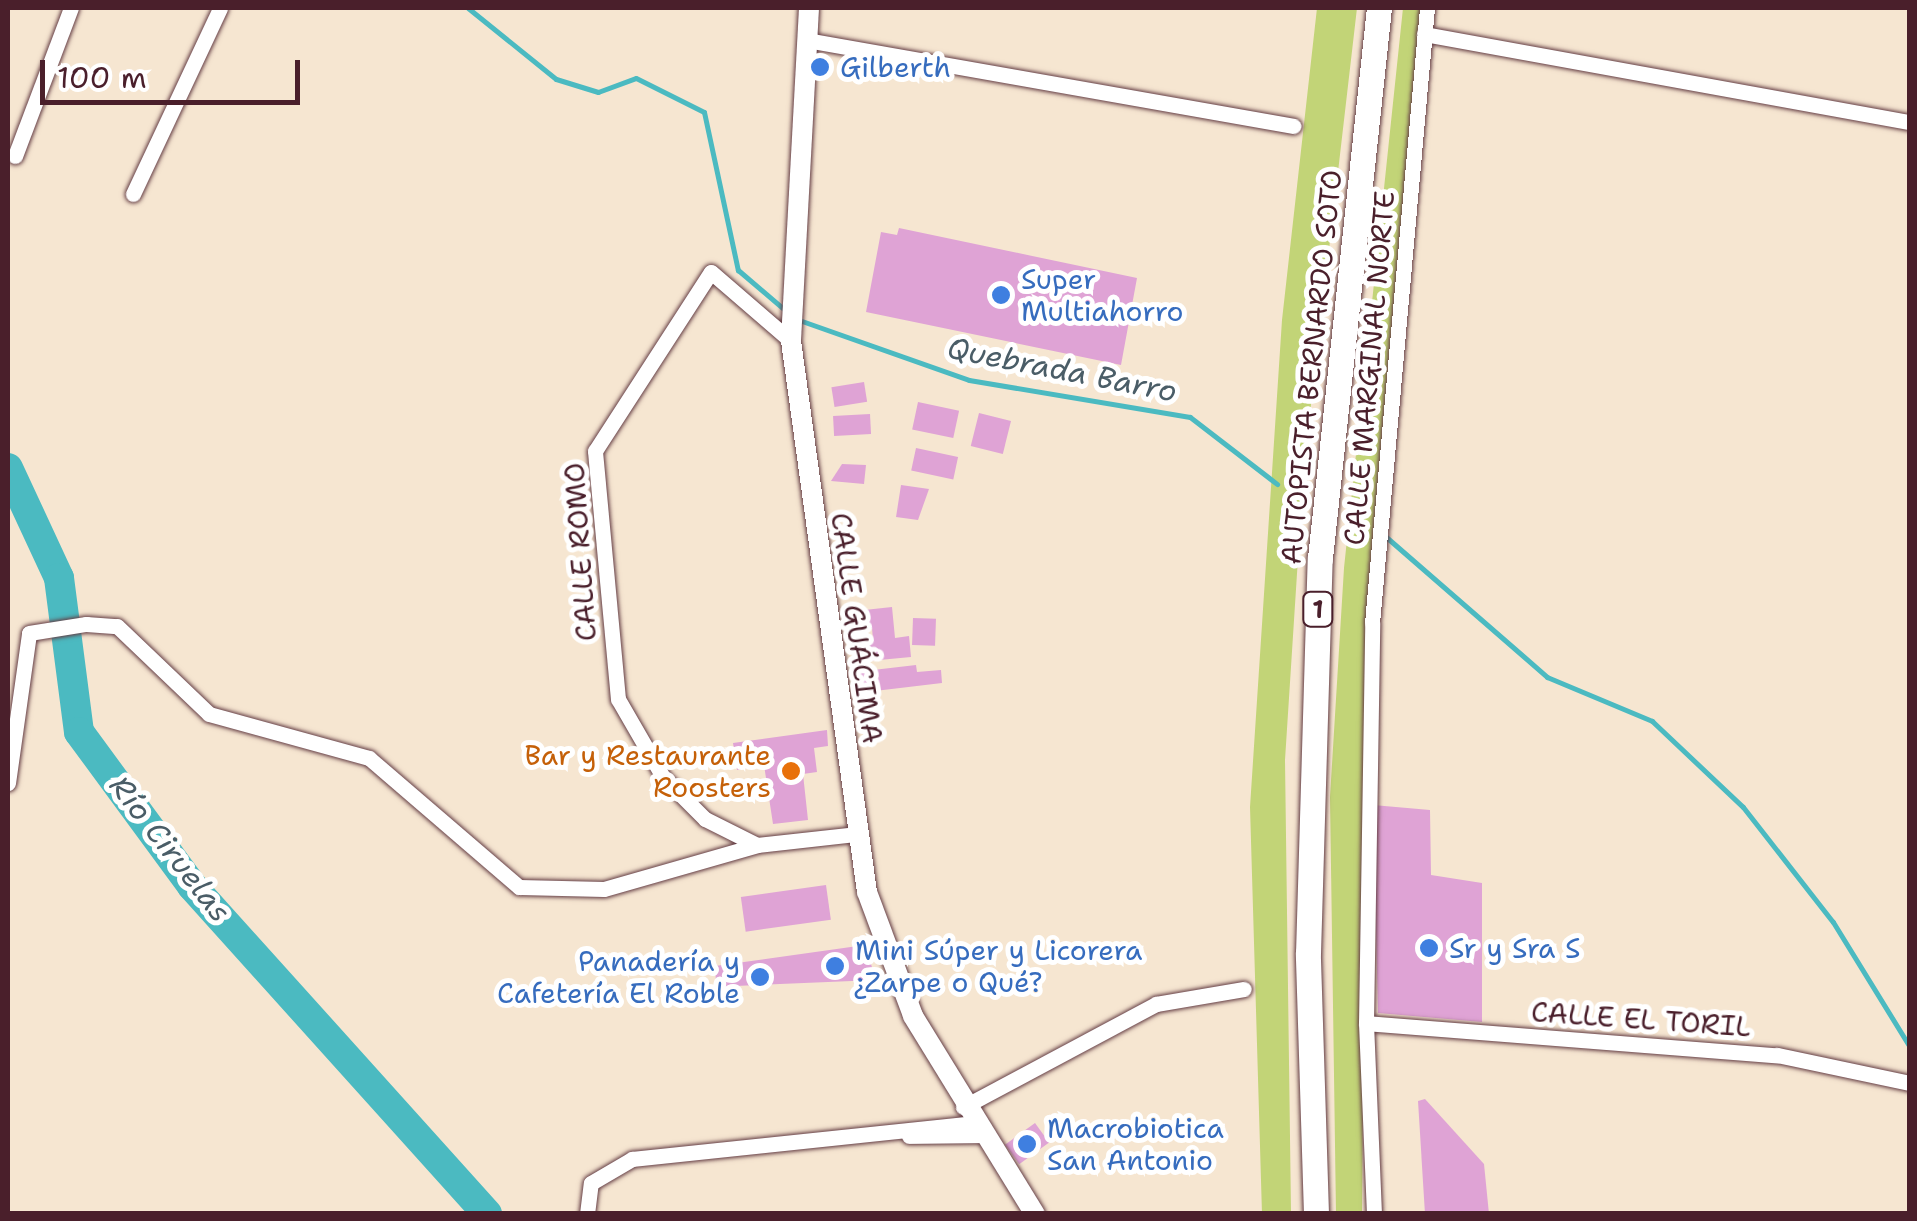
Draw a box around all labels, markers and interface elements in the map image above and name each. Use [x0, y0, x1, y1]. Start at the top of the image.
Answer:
scale bar [45, 40, 305, 102]
place label: Gilberth [840, 50, 951, 84]
marker: Gilberth [809, 56, 831, 78]
text: 100 m [57, 57, 147, 98]
street label: AUTOPISTA BERNARDO SOTO [1274, 168, 1348, 566]
street label: CALLE MARGINAL NORTE [1337, 189, 1401, 547]
place label: Super Multiahorro [1021, 262, 1183, 328]
marker: Super Multiahorro [990, 284, 1012, 306]
water label: Quebrada Barro [944, 330, 1180, 410]
street label: CALLE ROMO [557, 462, 603, 642]
street label: CALLE GUÁCIMA [824, 510, 890, 746]
road number: 1 [1300, 589, 1336, 629]
place label: Bar y Restaurante Roosters [524, 738, 771, 804]
marker: Bar y Restaurante Roosters [780, 760, 802, 782]
water label: Río Ciruelas [102, 769, 238, 929]
place label: Sr y Sra S [1449, 931, 1581, 965]
place label: Mini Súper y Licorera ¿Zarpe o Qué? [855, 933, 1142, 999]
marker: Sr y Sra S [1418, 937, 1440, 959]
place label: Panadería y Cafetería El Roble [497, 944, 740, 1010]
marker: Mini Súper y Licorera ¿Zarpe o Qué? [824, 955, 846, 977]
marker: Panadería y Cafetería El Roble [749, 966, 771, 988]
street label: CALLE EL TORIL [1530, 995, 1752, 1043]
place label: Macrobiotica San Antonio [1047, 1111, 1224, 1177]
marker: Macrobiotica San Antonio [1016, 1133, 1038, 1155]

